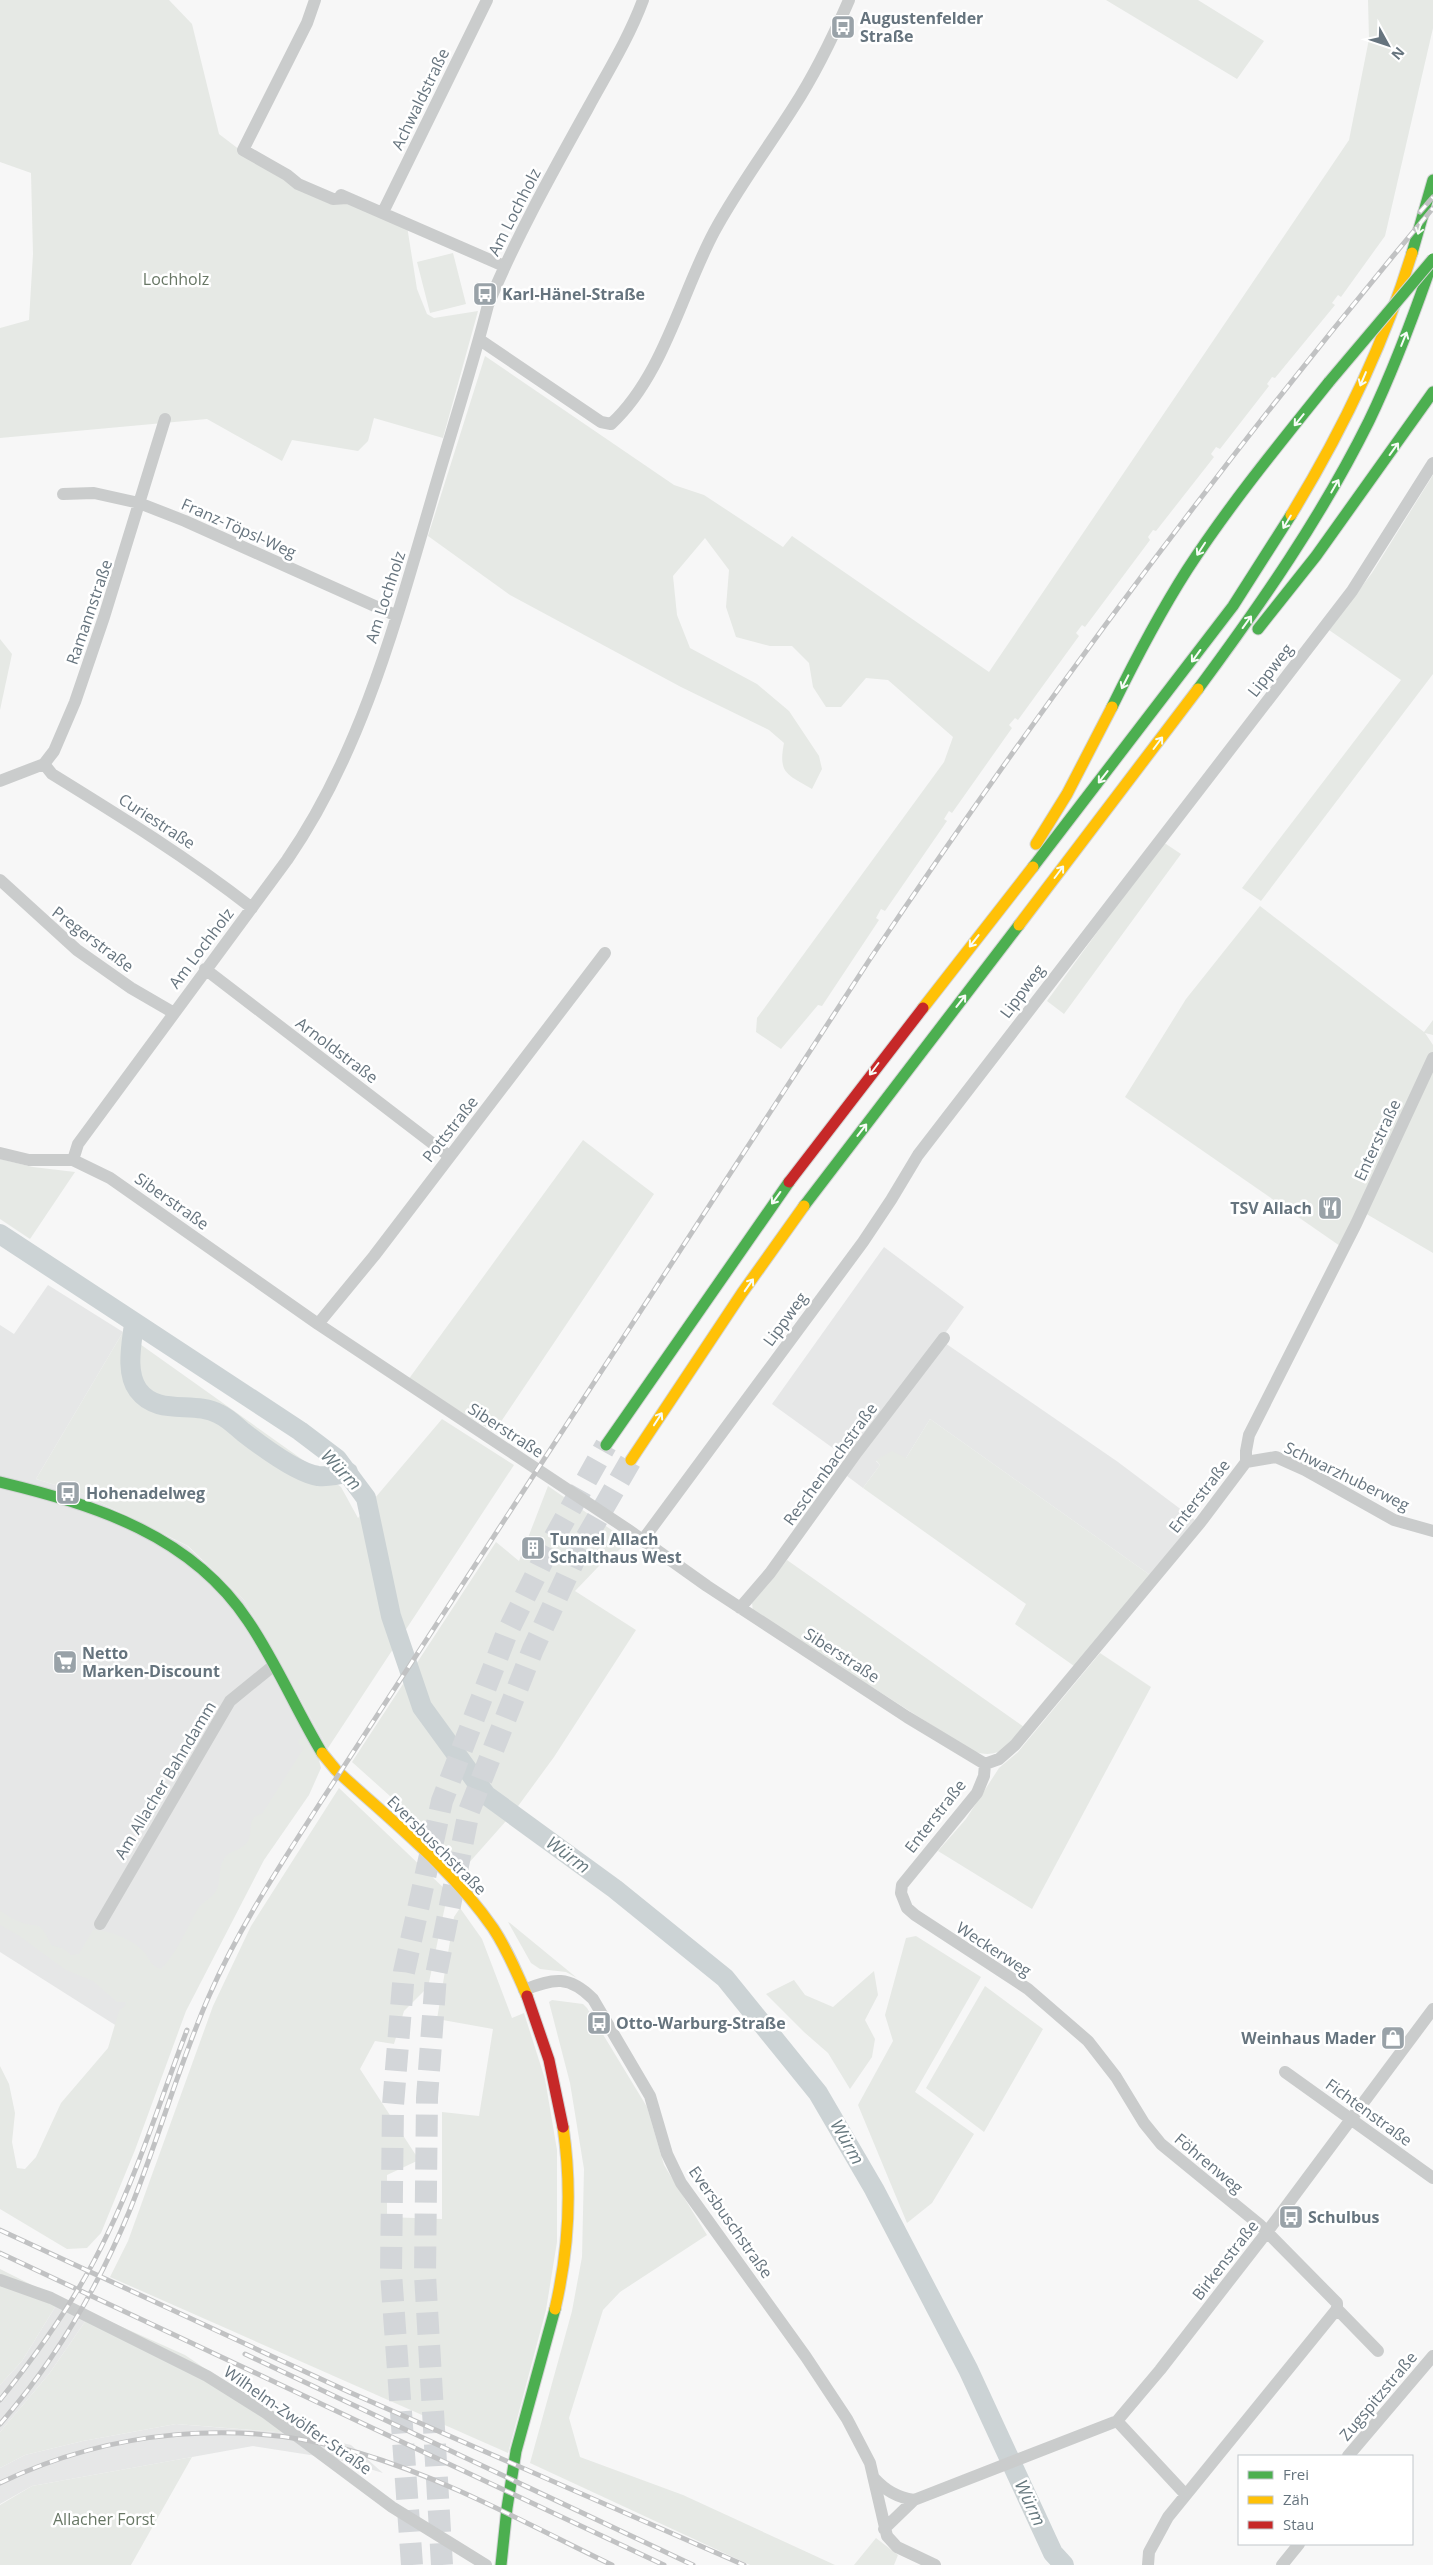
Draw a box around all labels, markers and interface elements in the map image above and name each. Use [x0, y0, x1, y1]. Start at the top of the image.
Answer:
place label: Augustenfelder Straße [860, 7, 983, 47]
bus stop icon: Augustenfelder Straße [830, 14, 856, 40]
north arrow [1363, 20, 1413, 70]
text: N [1387, 43, 1409, 64]
street label: Achwaldstraße [386, 45, 454, 153]
street label: Am Lochholz [483, 164, 545, 260]
one-way arrow [1415, 218, 1425, 234]
park label: Lochholz [143, 268, 209, 290]
bus stop icon: Karl-Hänel-Straße [472, 281, 498, 307]
place label: Karl-Hänel-Straße [502, 283, 645, 305]
one-way arrow [1400, 332, 1410, 347]
one-way arrow [1358, 371, 1368, 386]
one-way arrow [1293, 413, 1304, 426]
one-way arrow [1389, 442, 1399, 456]
one-way arrow [1330, 478, 1340, 493]
street label: Franz-Töpsl-Weg [178, 493, 300, 563]
one-way arrow [1282, 514, 1292, 528]
one-way arrow [1196, 542, 1206, 556]
street label: Am Lochholz [360, 548, 410, 646]
street label: Ramannstraße [61, 556, 117, 667]
one-way arrow [1242, 615, 1252, 629]
street label: Lippweg [1242, 639, 1298, 701]
one-way arrow [1191, 649, 1201, 663]
one-way arrow [1120, 674, 1129, 689]
one-way arrow [1152, 737, 1163, 750]
one-way arrow [1098, 770, 1109, 783]
street label: Curiestraße [114, 788, 200, 854]
one-way arrow [1054, 866, 1065, 879]
street label: Pregerstraße [48, 901, 138, 977]
street label: Am Lochholz [163, 903, 239, 993]
one-way arrow [969, 934, 979, 948]
street label: Lippweg [995, 959, 1050, 1022]
one-way arrow [955, 995, 966, 1008]
street label: Arnoldstraße [291, 1012, 383, 1088]
one-way arrow [869, 1062, 880, 1075]
street label: Pottstraße [417, 1091, 483, 1167]
street label: Enterstraße [1349, 1096, 1405, 1184]
one-way arrow [856, 1124, 867, 1137]
street label: Siberstraße [131, 1167, 213, 1235]
one-way arrow [771, 1191, 781, 1205]
restaurant icon: TSV Allach [1317, 1195, 1343, 1221]
place label: TSV Allach [1230, 1197, 1312, 1219]
one-way arrow [744, 1278, 754, 1292]
street label: Lippweg [758, 1287, 812, 1351]
street label: Siberstraße [464, 1397, 548, 1463]
street label: Reschenbachstraße [778, 1398, 882, 1530]
one-way arrow [653, 1413, 663, 1427]
street label: Schwarzhuberweg [1281, 1436, 1413, 1516]
water label: Würm [316, 1444, 367, 1495]
street label: Enterstraße [1163, 1455, 1235, 1537]
bus stop icon: Hohenadelweg [55, 1480, 81, 1506]
place label: Hohenadelweg [86, 1482, 205, 1504]
place label: Tunnel Allach Schalthaus West [550, 1528, 682, 1568]
building icon: Tunnel Allach Schalthaus West [520, 1535, 546, 1561]
street label: Siberstraße [800, 1622, 884, 1688]
place label: Netto Marken-Discount [82, 1642, 220, 1682]
supermarket icon: Netto Marken-Discount [52, 1649, 78, 1675]
street label: Am Allacher Bahndamm [109, 1697, 221, 1863]
street label: Enterstraße [899, 1775, 971, 1857]
street label: Eversbuschstraße [382, 1790, 492, 1900]
water label: Würm [542, 1830, 595, 1878]
street label: Weckerweg [952, 1917, 1036, 1982]
bus stop icon: Otto-Warburg-Straße [586, 2010, 612, 2036]
place label: Otto-Warburg-Straße [616, 2012, 786, 2034]
shop icon: Weinhaus Mader [1380, 2025, 1406, 2051]
place label: Weinhaus Mader [1241, 2027, 1376, 2049]
street label: Fichtenstraße [1321, 2073, 1417, 2151]
water label: Würm [825, 2114, 870, 2169]
street label: Föhrenweg [1170, 2128, 1248, 2198]
street label: Eversbuschstraße [684, 2161, 778, 2283]
bus stop icon: Schulbus [1278, 2204, 1304, 2230]
place label: Schulbus [1308, 2206, 1380, 2228]
street label: Birkenstraße [1187, 2215, 1263, 2305]
street label: Zugspitzstraße [1334, 2347, 1422, 2445]
street label: Wilhelm-Zwölfer-Straße [220, 2361, 376, 2479]
legend [1238, 2455, 1413, 2545]
text: Frei [1283, 2464, 1309, 2484]
water label: Würm [1010, 2476, 1052, 2530]
text: Zäh [1283, 2489, 1309, 2509]
park label: Allacher Forst [53, 2508, 155, 2530]
text: Stau [1283, 2514, 1314, 2534]

